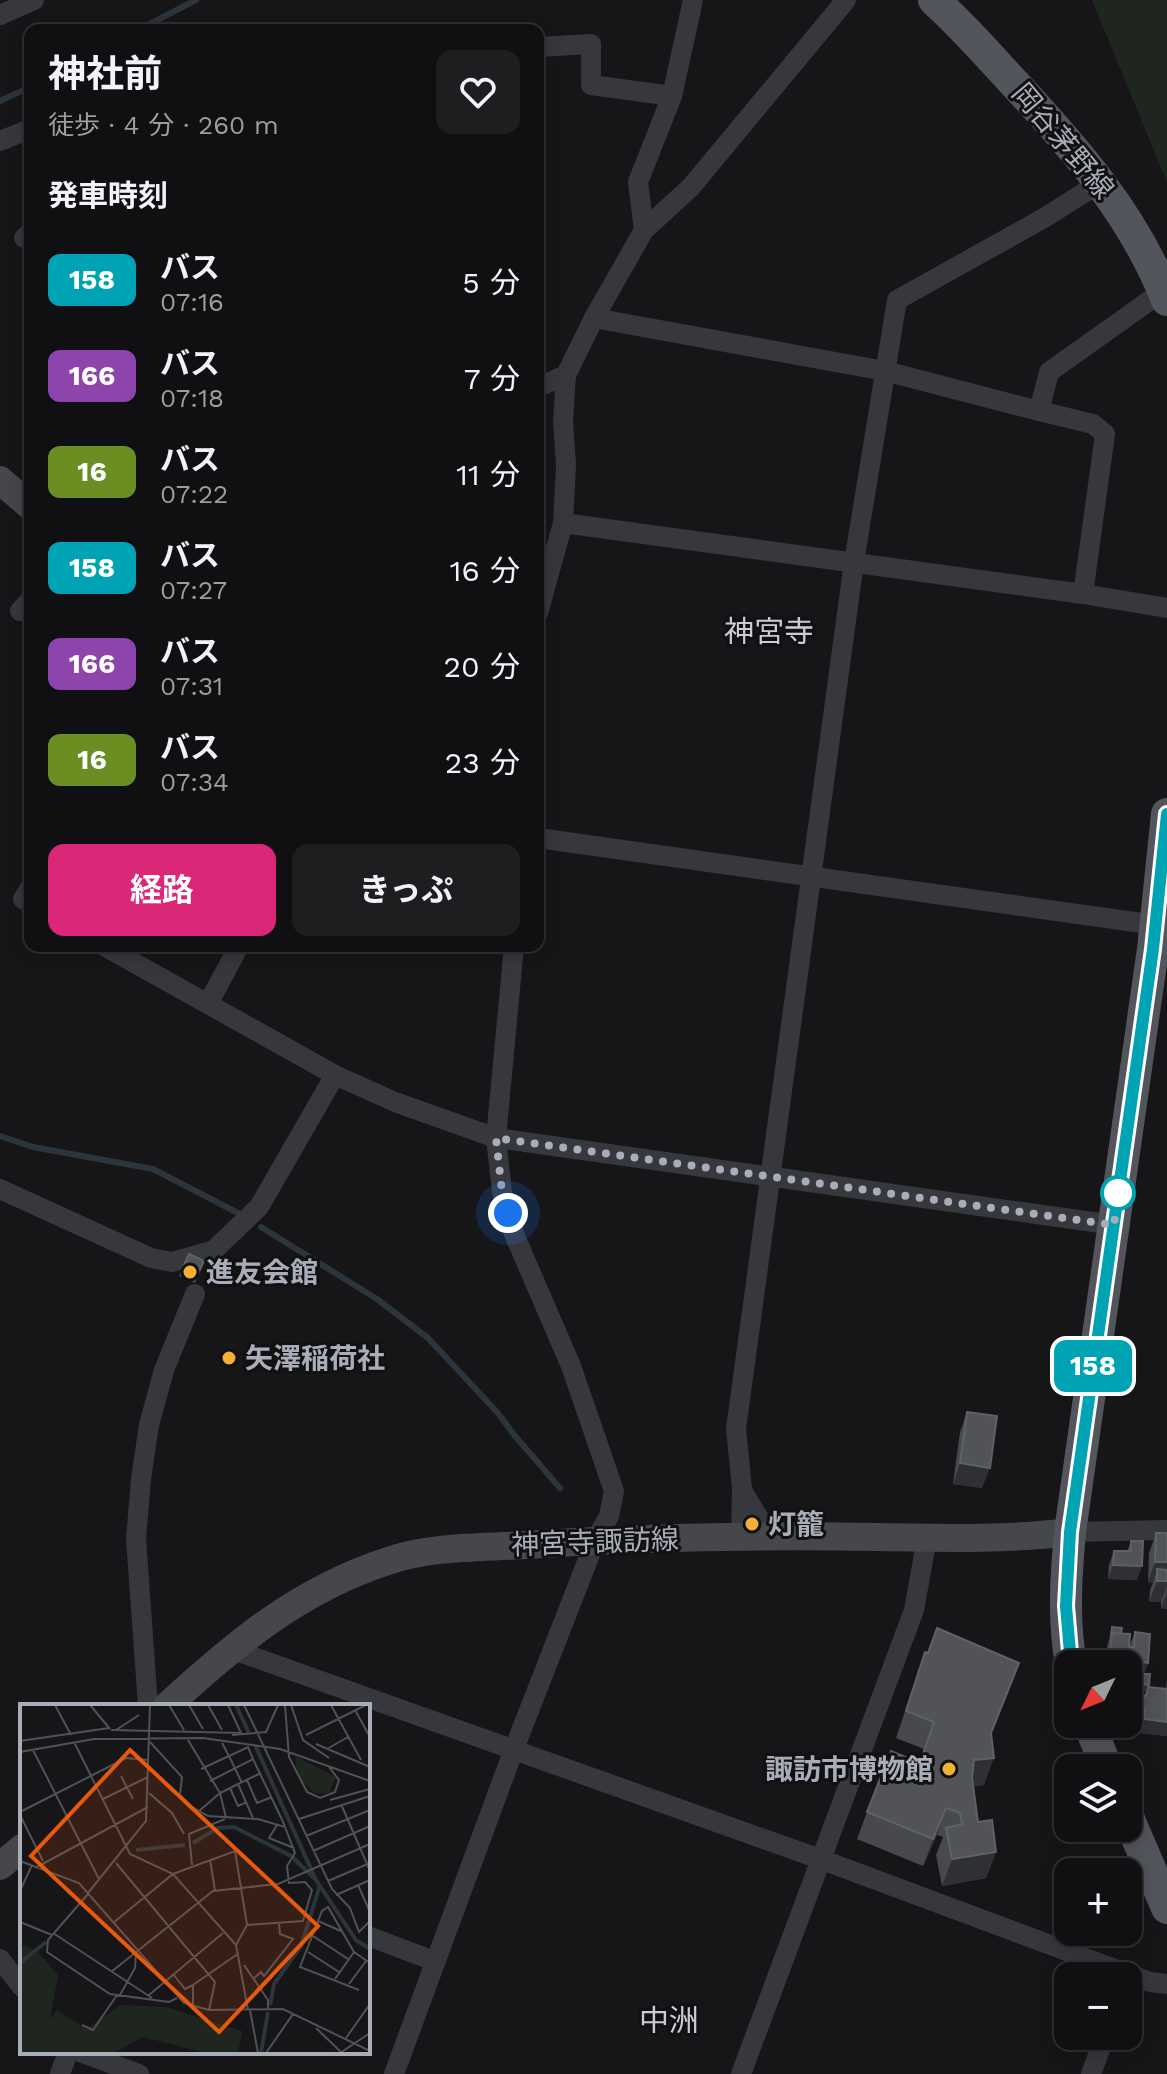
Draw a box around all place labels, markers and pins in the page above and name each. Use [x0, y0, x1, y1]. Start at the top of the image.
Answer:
unlabelled marker [1101, 1176, 1135, 1210]
place label: 進友会館 [206, 1256, 318, 1289]
marker: 進友会館 [181, 1263, 199, 1281]
place label: 矢澤稲荷社 [245, 1342, 385, 1375]
marker: 矢澤稲荷社 [220, 1349, 238, 1367]
place label: 灯籠 [768, 1508, 824, 1541]
marker: 灯籠 [743, 1515, 761, 1533]
place label: 諏訪市博物館 [765, 1753, 933, 1786]
marker: 諏訪市博物館 [940, 1760, 958, 1778]

